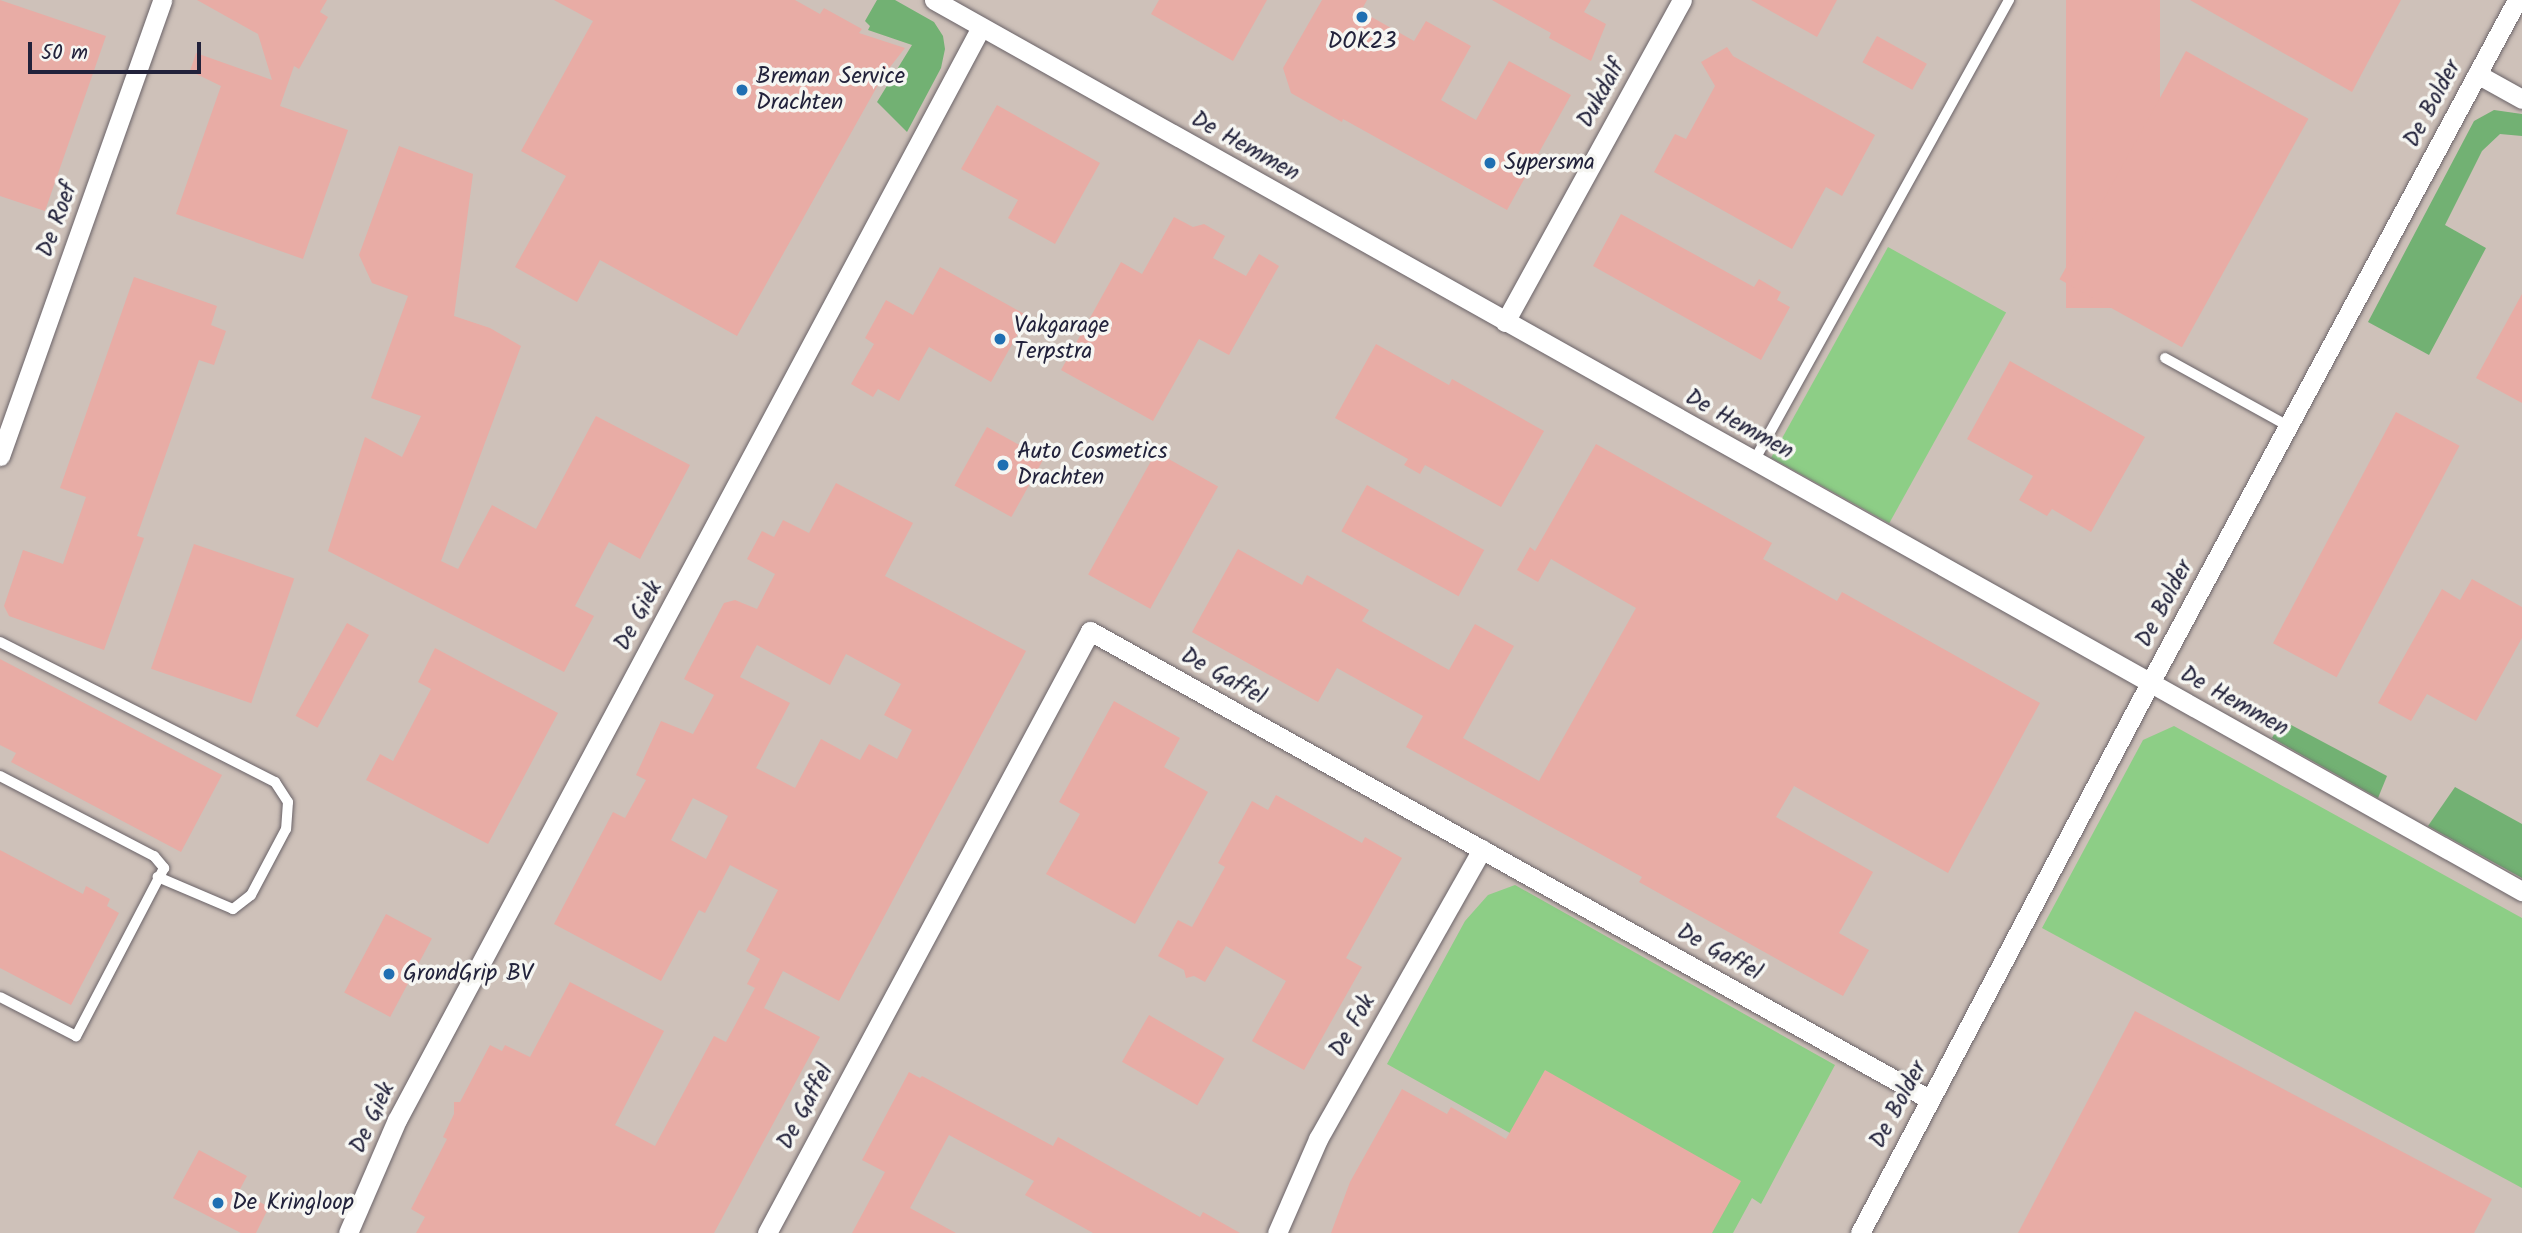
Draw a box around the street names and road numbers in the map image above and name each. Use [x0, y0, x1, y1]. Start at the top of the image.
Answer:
street label: Dukdalf [1572, 55, 1632, 133]
street label: De Bolder [2399, 56, 2467, 152]
street label: De Hemmen [1186, 106, 1304, 188]
street label: De Roef [32, 179, 84, 261]
street label: De Hemmen [1680, 384, 1798, 466]
street label: De Bolder [2131, 556, 2199, 652]
street label: De Giek [609, 576, 669, 656]
street label: De Gaffel [1176, 643, 1270, 711]
street label: De Hemmen [2175, 661, 2293, 743]
street label: De Gaffel [1672, 919, 1766, 987]
street label: De Fok [1324, 990, 1382, 1062]
street label: De Bolder [1865, 1057, 1933, 1153]
street label: De Gaffel [772, 1060, 840, 1154]
street label: De Giek [345, 1078, 401, 1158]

